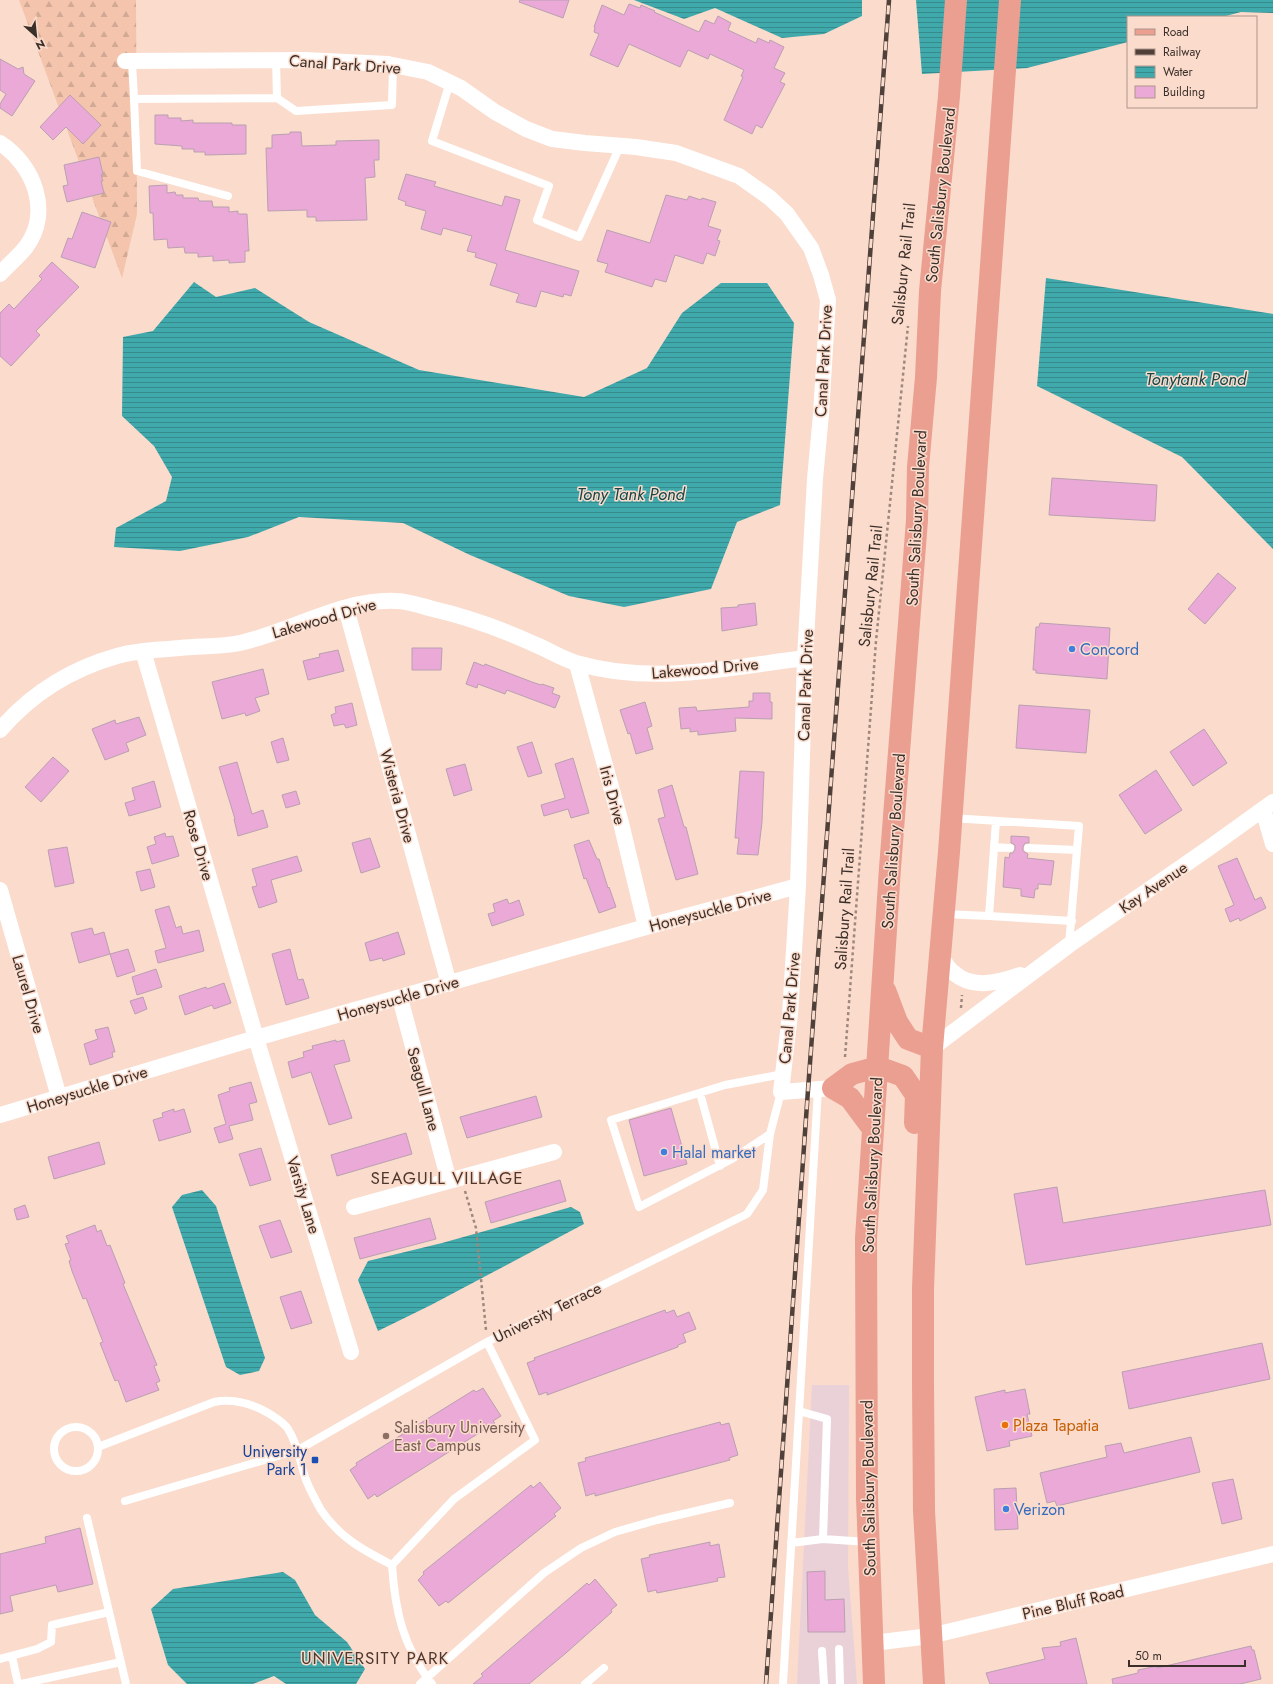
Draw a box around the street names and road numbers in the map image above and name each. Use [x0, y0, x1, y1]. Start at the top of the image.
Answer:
street label: Canal Park Drive [288, 49, 402, 80]
street label: South Salisbury Boulevard [920, 106, 961, 284]
street label: Salisbury Rail Trail [886, 202, 921, 326]
street label: Canal Park Drive [809, 304, 838, 418]
street label: South Salisbury Boulevard [900, 429, 933, 607]
street label: Salisbury Rail Trail [853, 524, 888, 648]
street label: Lakewood Drive [269, 593, 379, 644]
street label: Canal Park Drive [792, 629, 819, 741]
street label: Lakewood Drive [651, 652, 759, 685]
street label: Wisteria Drive [374, 747, 421, 846]
street label: South Salisbury Boulevard [876, 752, 911, 930]
street label: Iris Drive [594, 763, 631, 827]
street label: Rose Drive [177, 807, 220, 883]
street label: Salisbury Rail Trail [829, 847, 860, 971]
street label: Kay Avenue [1114, 856, 1192, 919]
street label: Honeysuckle Drive [647, 883, 774, 938]
street label: Canal Park Drive [773, 951, 806, 1065]
street label: Laurel Drive [6, 952, 51, 1036]
street label: Honeysuckle Drive [335, 970, 462, 1027]
street label: Seagull Lane [401, 1045, 446, 1134]
street label: Honeysuckle Drive [24, 1060, 150, 1119]
street label: South Salisbury Boulevard [856, 1076, 889, 1254]
street label: Varsity Lane [281, 1154, 326, 1237]
street label: University Terrace [489, 1276, 605, 1349]
street label: South Salisbury Boulevard [855, 1400, 882, 1576]
street label: Pine Bluff Road [1020, 1580, 1126, 1625]

